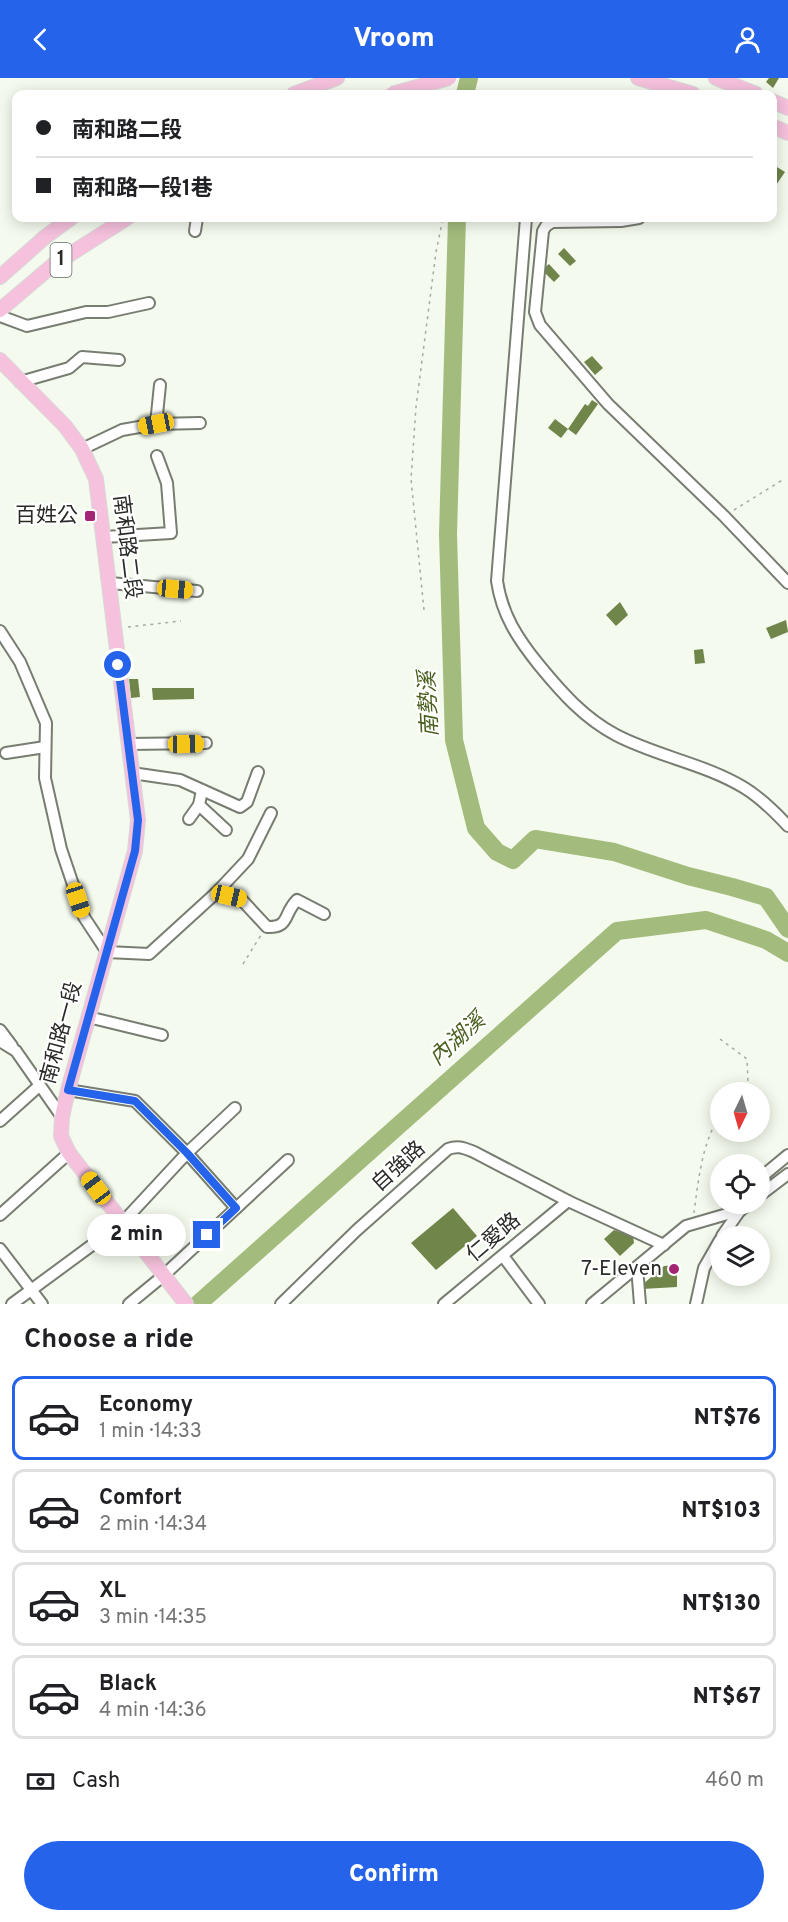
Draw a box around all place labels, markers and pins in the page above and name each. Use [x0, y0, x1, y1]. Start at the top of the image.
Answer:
place label: 百姓公 [15, 503, 78, 530]
marker: 百姓公 [83, 509, 97, 523]
place label: 7-Eleven [581, 1256, 662, 1283]
marker: 7-Eleven [667, 1262, 681, 1276]

